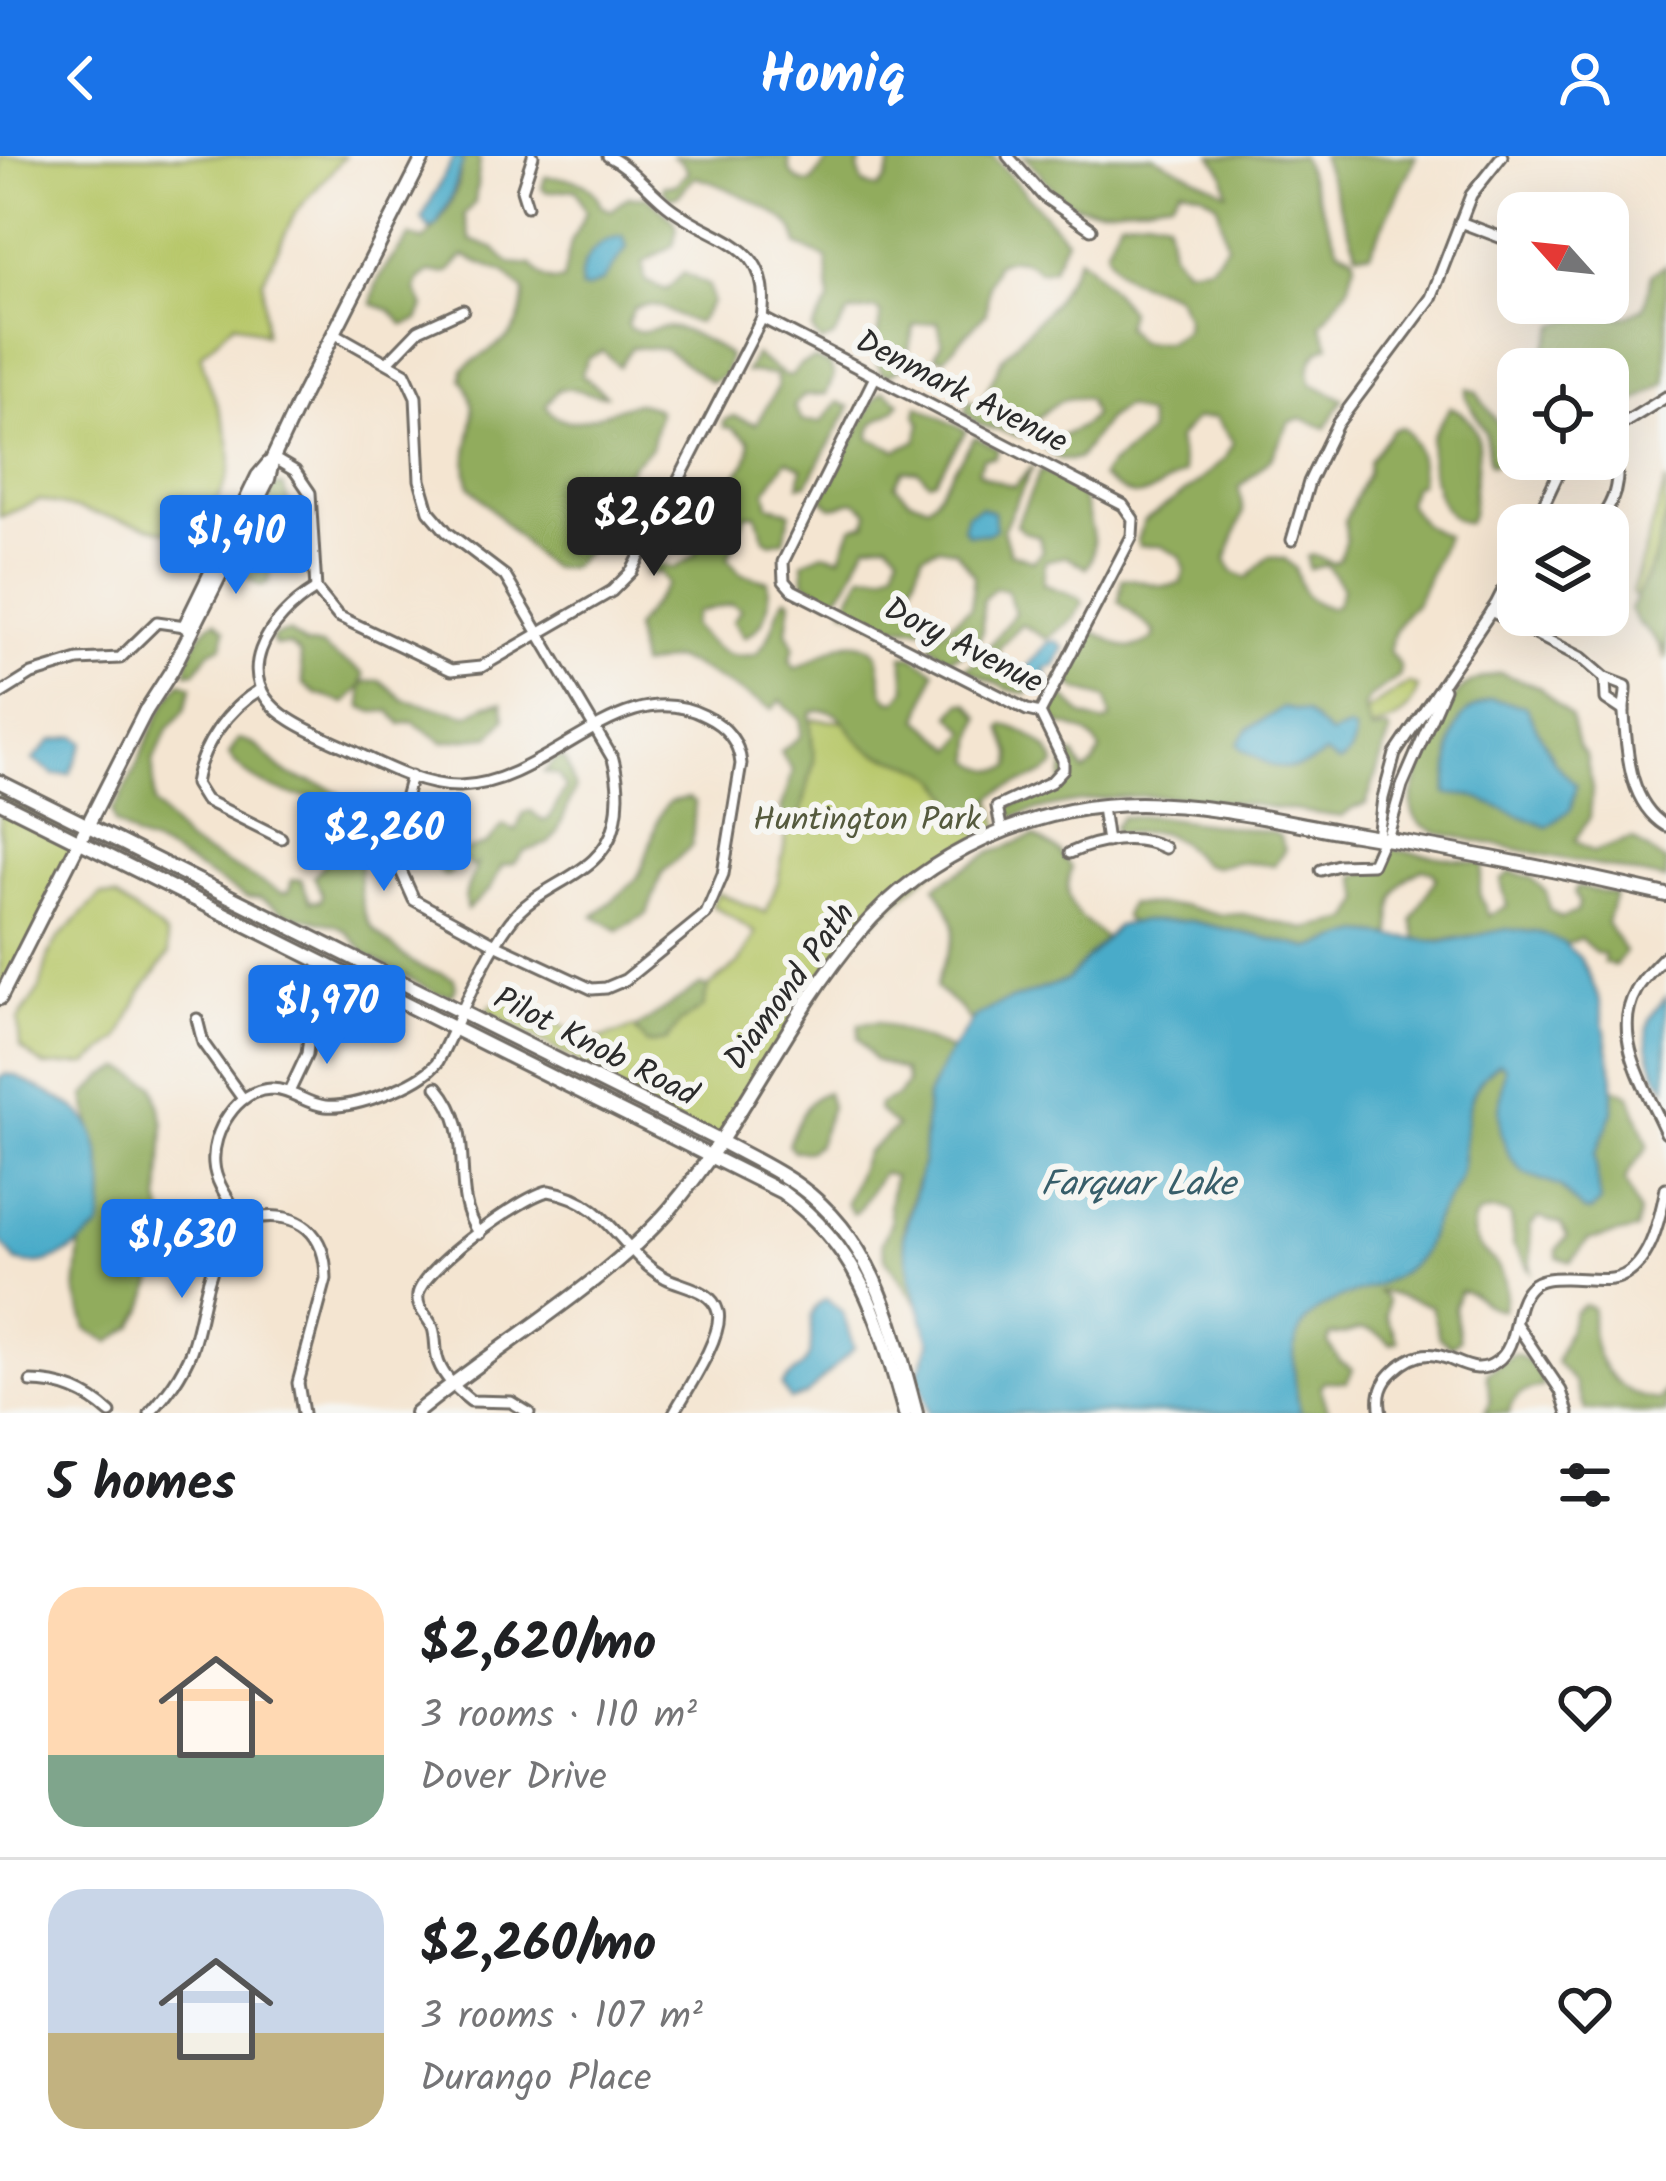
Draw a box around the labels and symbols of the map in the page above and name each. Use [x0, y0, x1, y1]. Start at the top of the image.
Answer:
north arrow [1497, 192, 1629, 324]
street label: Denmark Avenue [845, 317, 1077, 469]
pin: $2,620 [556, 477, 752, 579]
pin: $1,410 [138, 495, 334, 597]
street label: Dory Avenue [874, 584, 1052, 710]
pin: $2,260 [286, 792, 482, 894]
park label: Huntington Park [753, 795, 981, 848]
street label: Diamond Path [712, 892, 870, 1082]
pin: $1,970 [229, 965, 425, 1067]
street label: Pilot Knob Road [483, 974, 708, 1123]
water label: Farquar Lake [1041, 1157, 1239, 1214]
pin: $1,630 [84, 1199, 280, 1301]

